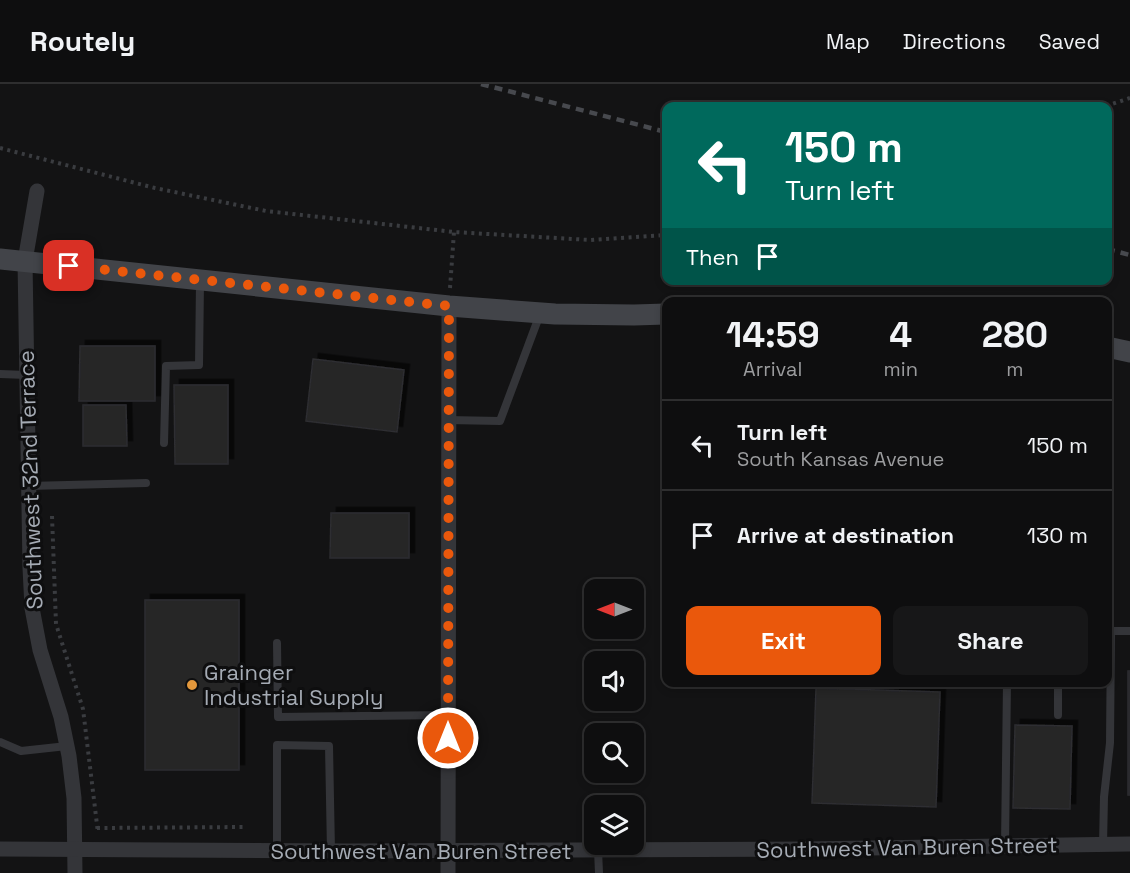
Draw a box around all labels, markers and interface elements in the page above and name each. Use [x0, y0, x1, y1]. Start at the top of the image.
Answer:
text: Routely [30, 23, 135, 59]
text: Map [826, 28, 870, 55]
text: Directions [903, 28, 1006, 55]
text: Saved [1039, 28, 1100, 55]
text: 150 m [785, 121, 903, 174]
icon: left [686, 126, 764, 204]
text: Turn left [785, 173, 895, 208]
pin [43, 240, 94, 291]
icon: arrive [751, 240, 784, 273]
text: Then [686, 243, 739, 271]
icon: arrive [52, 249, 85, 282]
text: 14:59 [726, 312, 820, 358]
text: 4 [889, 312, 912, 358]
text: 280 [982, 312, 1048, 358]
street label: Southwest 32nd Terrace [11, 350, 49, 610]
text: Arrival [743, 356, 802, 382]
text: min [884, 356, 918, 382]
text: m [1006, 356, 1024, 382]
text: Turn left [737, 418, 827, 446]
icon: left [686, 429, 719, 462]
text: 150 m [1027, 431, 1088, 459]
text: South Kansas Avenue [737, 446, 944, 472]
icon: arrive [686, 519, 719, 552]
text: Arrive at destination [737, 521, 954, 549]
text: 130 m [1027, 521, 1088, 549]
north arrow [584, 579, 644, 639]
map controls [584, 579, 644, 855]
button: Exit [686, 606, 881, 675]
button: Share [893, 606, 1088, 675]
button: sound [584, 651, 644, 711]
place label: Grainger Industrial Supply [204, 658, 383, 711]
marker: Grainger Industrial Supply [185, 678, 199, 692]
position arrow [416, 706, 480, 770]
button: search [584, 723, 644, 783]
button: layers [584, 795, 644, 855]
street label: Southwest Van Buren Street [756, 830, 1058, 864]
street label: Southwest Van Buren Street [270, 837, 572, 865]

